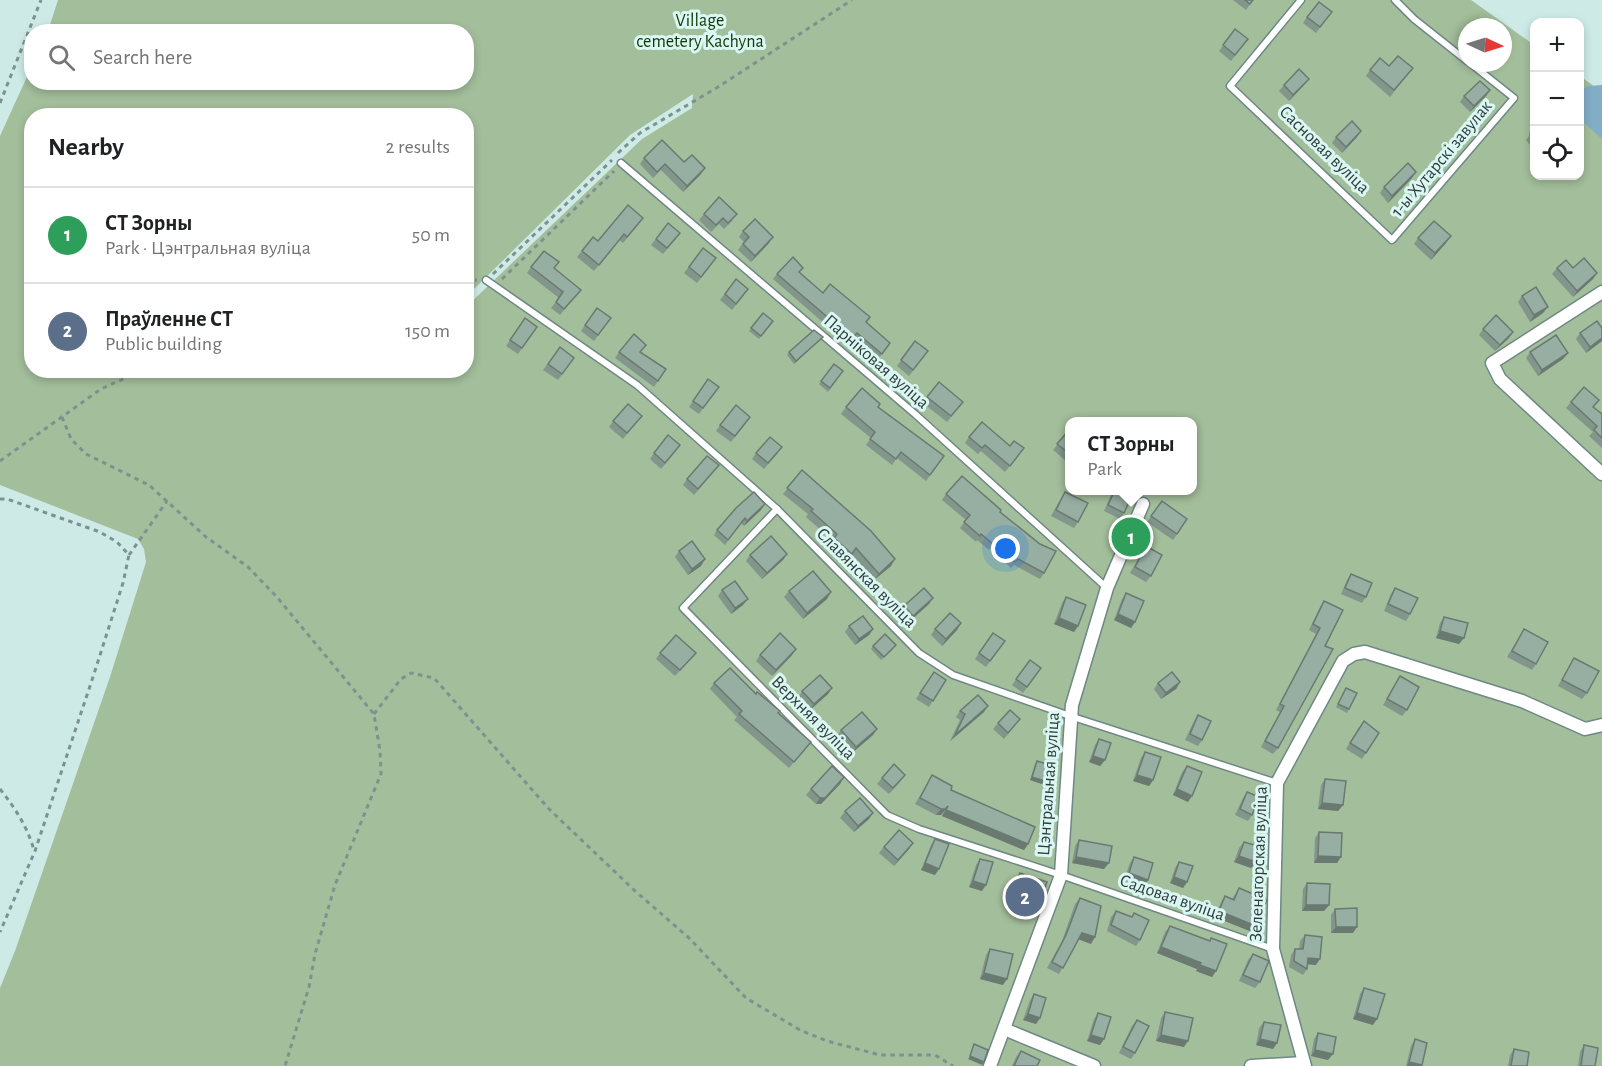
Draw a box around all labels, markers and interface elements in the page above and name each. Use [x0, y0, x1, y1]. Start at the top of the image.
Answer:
park label: Village cemetery Kachyna [636, 12, 764, 51]
north arrow [1458, 18, 1512, 72]
map controls [1530, 18, 1584, 180]
button: + [1530, 18, 1584, 72]
search box [24, 24, 474, 90]
icon: search [45, 41, 78, 74]
text: Search here [93, 46, 192, 68]
button: − [1530, 72, 1584, 126]
street label: 1-ы Хутарскі завулак [1388, 97, 1496, 221]
street label: Сасновая вуліца [1276, 103, 1372, 197]
button: locate [1530, 126, 1584, 180]
text: Nearby [48, 134, 124, 160]
text: 2 results [386, 137, 450, 157]
text: СТ Зорны [105, 212, 192, 234]
text: 1 [64, 225, 71, 245]
text: 50 m [412, 225, 450, 245]
text: Park · Цэнтральная вуліца [105, 238, 311, 258]
text: Праўленне СТ [105, 308, 233, 330]
street label: Парніковая вуліца [820, 312, 932, 412]
text: 2 [63, 321, 72, 341]
text: 150 m [405, 321, 450, 341]
text: Public building [105, 334, 222, 354]
popup [1065, 417, 1197, 495]
text: СТ Зорны [1087, 433, 1175, 455]
text: Park [1087, 459, 1122, 479]
pin: 1 [1112, 514, 1150, 560]
street label: Славянская вуліца [813, 525, 919, 631]
your location [991, 534, 1020, 563]
street label: Верхняя вуліца [768, 673, 858, 763]
street label: Цэнтральная вуліца [1035, 711, 1063, 857]
street label: Зеленагорская вуліца [1247, 786, 1271, 942]
street label: Садовая вуліца [1117, 872, 1227, 924]
pin: 2 [1006, 874, 1044, 920]

